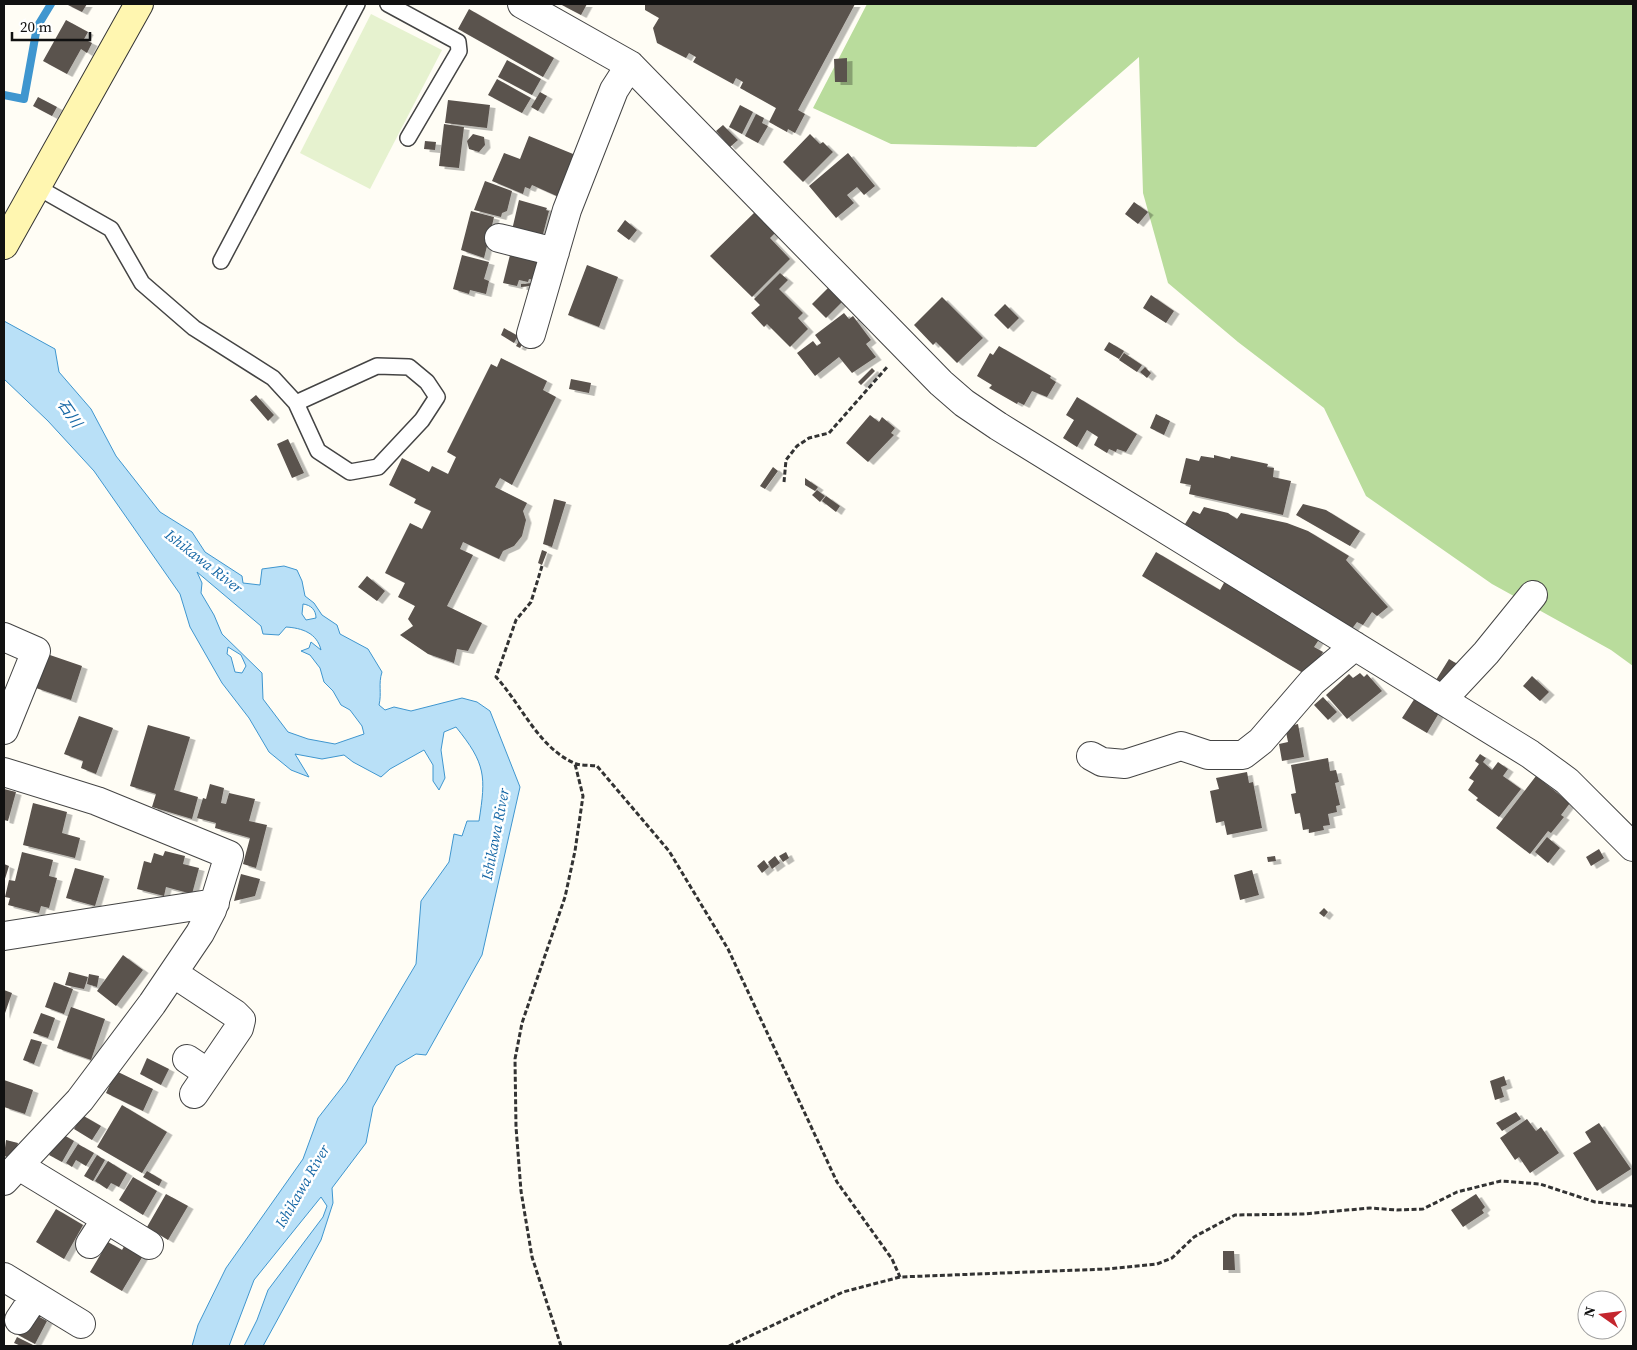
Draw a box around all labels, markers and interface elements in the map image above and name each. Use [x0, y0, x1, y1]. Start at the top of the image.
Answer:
scale bar [12, 10, 90, 42]
text: 20 m [20, 16, 52, 37]
water label: 石川 [53, 395, 88, 433]
water label: Ishikawa River [160, 524, 248, 598]
water label: Ishikawa River [476, 785, 514, 883]
water label: Ishikawa River [269, 1140, 335, 1232]
north arrow [1577, 1290, 1627, 1340]
text: N [1578, 1304, 1600, 1319]

